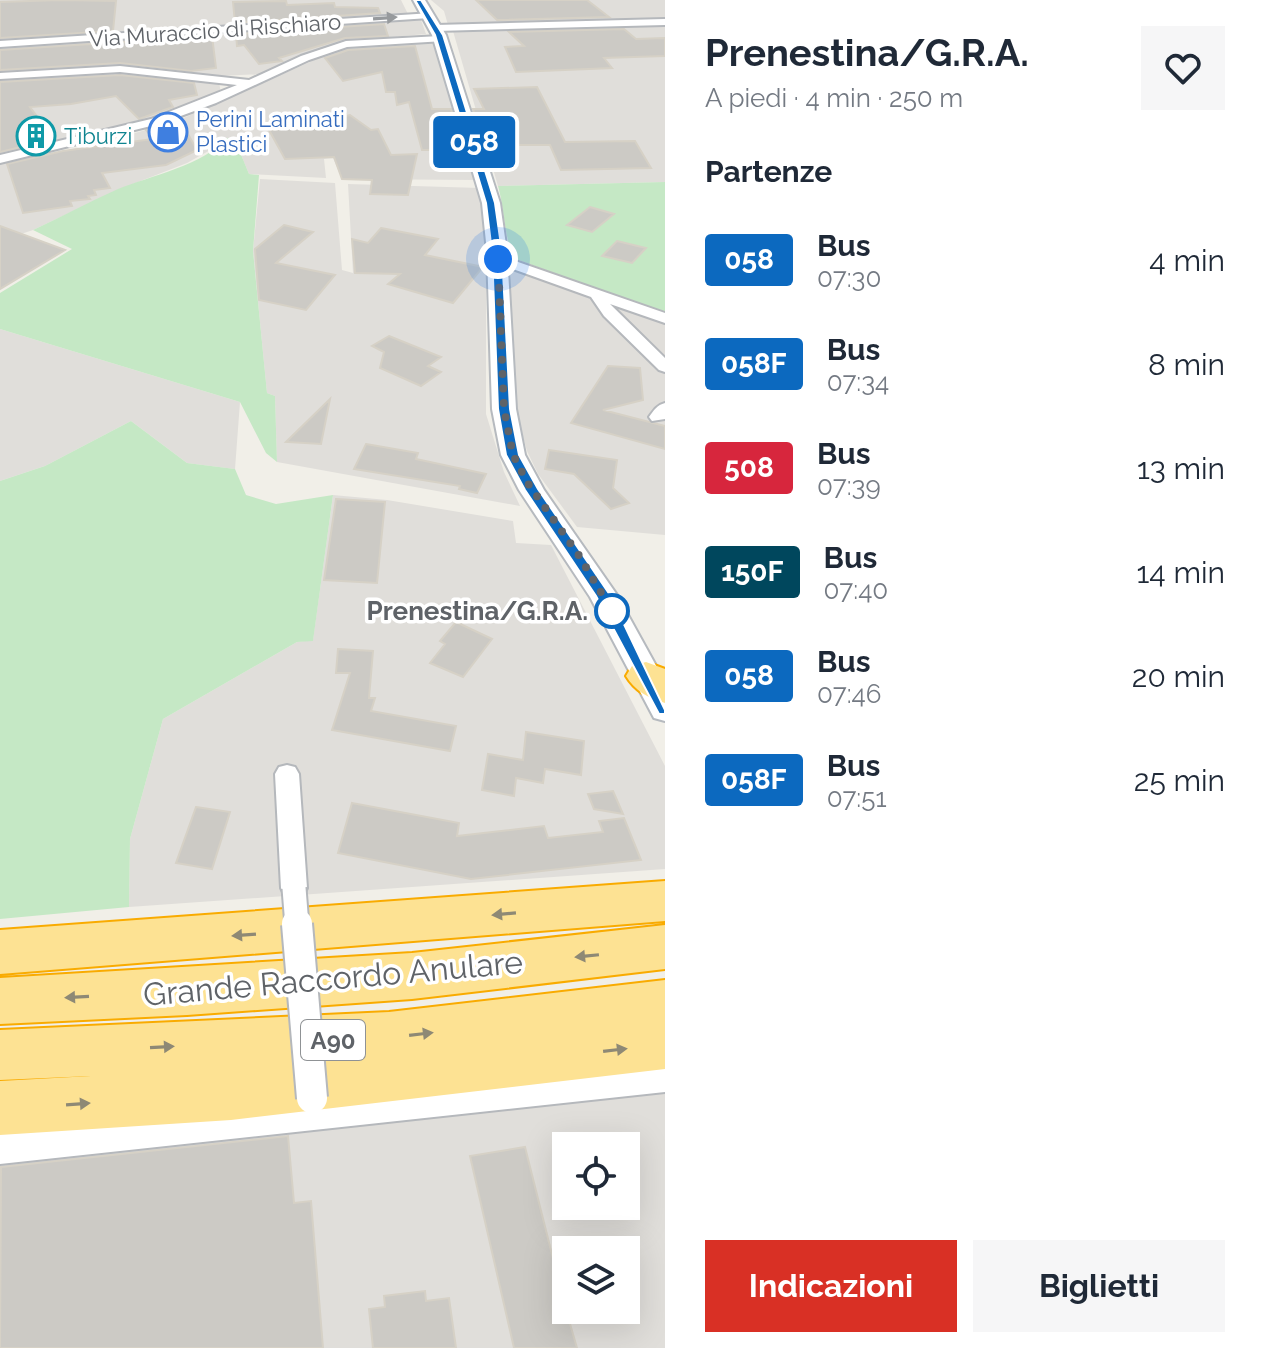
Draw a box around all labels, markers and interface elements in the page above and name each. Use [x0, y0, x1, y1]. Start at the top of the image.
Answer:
street label: Via Muraccio di Rischiaro [88, 8, 342, 52]
one-way arrow [373, 11, 398, 24]
button: heart [1141, 26, 1225, 110]
text: Prenestina/G.R.A. [705, 30, 1029, 75]
text: A piedi · 4 min · 250 m [705, 83, 963, 113]
place label: Perini Laminati Plastici [196, 106, 345, 157]
shop icon: Perini Laminati Plastici [147, 111, 189, 153]
building icon: Tiburzi [15, 115, 57, 157]
line badge: 058 [428, 116, 520, 168]
place label: Tiburzi [64, 123, 132, 149]
text: 058 [449, 125, 499, 158]
text: Partenze [705, 154, 832, 189]
text: Bus [817, 228, 871, 263]
your location [478, 239, 518, 279]
text: 058 [724, 243, 774, 276]
text: 4 min [1149, 243, 1225, 278]
text: 07:30 [817, 263, 881, 293]
text: Bus [827, 332, 880, 367]
text: 058F [721, 347, 787, 380]
text: 8 min [1148, 347, 1225, 382]
text: 07:34 [827, 367, 889, 397]
text: Bus [817, 436, 871, 471]
text: 508 [724, 451, 774, 484]
text: 13 min [1137, 451, 1225, 486]
text: 07:39 [817, 471, 881, 501]
text: Bus [824, 540, 877, 575]
text: 150F [721, 555, 784, 588]
text: 14 min [1137, 555, 1225, 590]
text: 07:40 [824, 575, 888, 605]
marker: Prenestina/G.R.A. [595, 594, 629, 628]
place label: Prenestina/G.R.A. [366, 596, 588, 626]
text: Bus [817, 644, 871, 679]
text: 058 [724, 659, 774, 692]
text: 20 min [1132, 659, 1225, 694]
text: 07:46 [817, 679, 881, 709]
text: Bus [827, 748, 880, 783]
text: 058F [721, 763, 787, 796]
text: 25 min [1134, 763, 1225, 798]
text: 07:51 [827, 783, 887, 813]
one-way arrow [491, 908, 516, 921]
one-way arrow [231, 929, 256, 942]
street label: Grande Raccordo Anulare [142, 943, 524, 1013]
one-way arrow [575, 949, 600, 962]
one-way arrow [64, 991, 89, 1004]
road number: A90 [301, 1020, 365, 1060]
one-way arrow [409, 1027, 434, 1040]
one-way arrow [150, 1040, 175, 1053]
one-way arrow [603, 1043, 628, 1056]
one-way arrow [66, 1097, 91, 1110]
map controls [552, 1132, 640, 1324]
button: locate [552, 1132, 640, 1220]
button: layers [552, 1236, 640, 1324]
button: Indicazioni [705, 1240, 957, 1332]
button: Biglietti [973, 1240, 1225, 1332]

